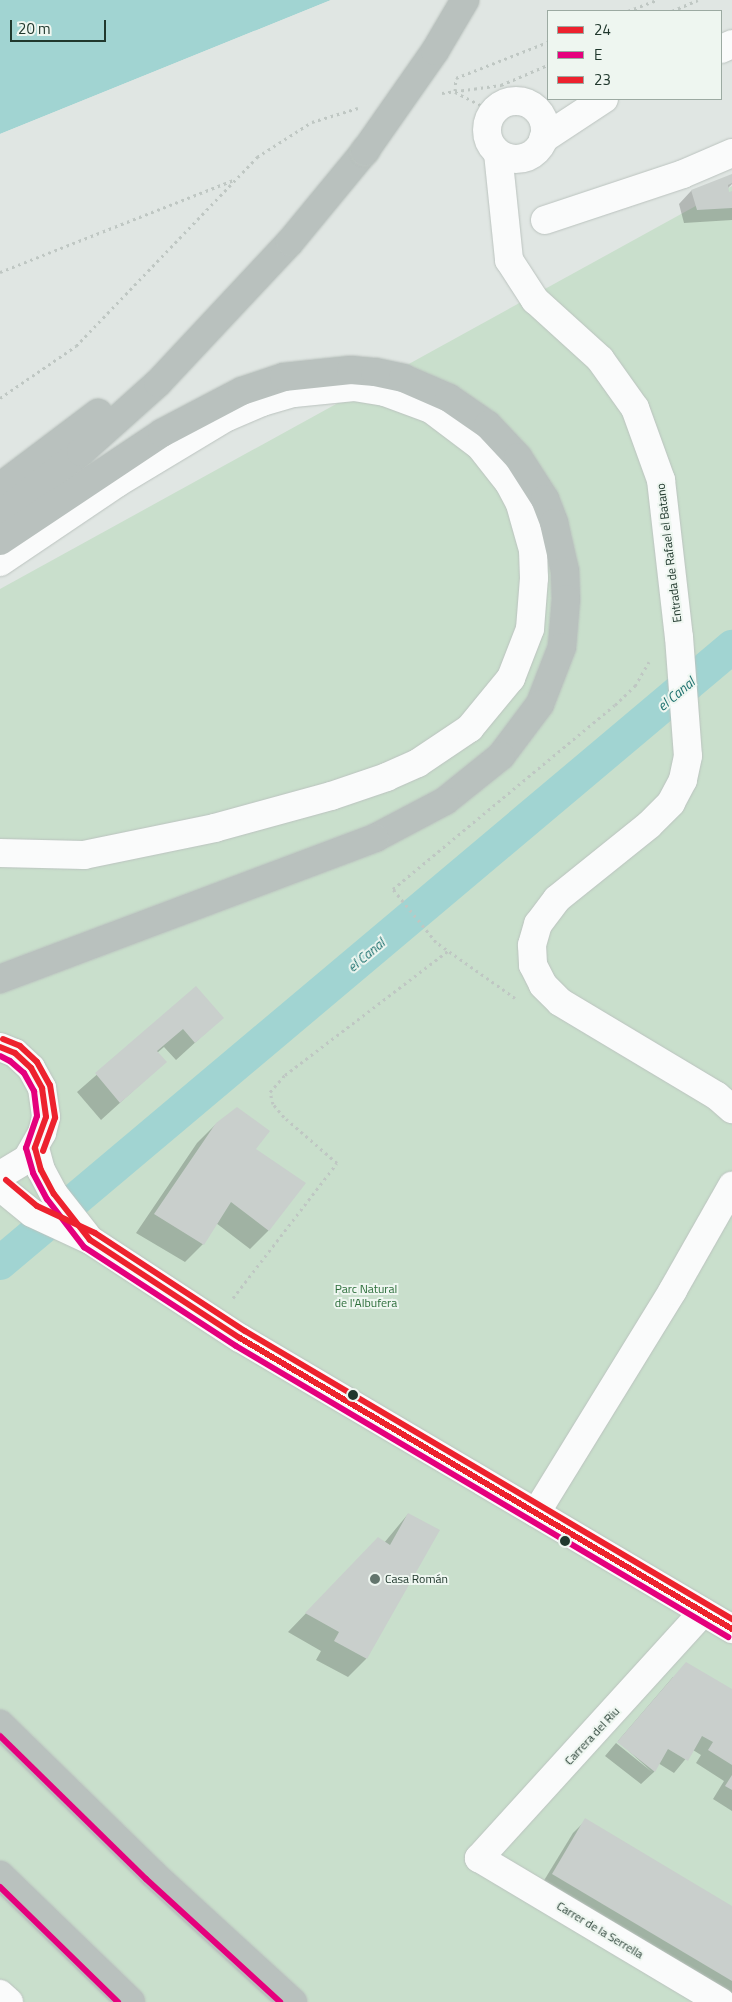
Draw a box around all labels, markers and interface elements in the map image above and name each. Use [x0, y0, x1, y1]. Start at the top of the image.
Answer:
scale bar [12, 10, 109, 42]
legend [547, 10, 722, 100]
text: 20 m [18, 17, 51, 40]
text: 24 [594, 18, 611, 41]
text: E [594, 43, 602, 66]
text: 23 [594, 68, 611, 91]
street label: Entrada de Rafael el Batano [653, 483, 685, 623]
water label: el Canal [654, 674, 698, 714]
water label: el Canal [344, 935, 388, 975]
park label: Parc Natural de l'Albufera [335, 1282, 397, 1310]
unlabelled marker [348, 1390, 358, 1400]
unlabelled marker [560, 1536, 570, 1546]
place label: Casa Román [385, 1572, 448, 1586]
marker: Casa Román [369, 1573, 381, 1585]
street label: Carrera del Riu [562, 1704, 622, 1768]
street label: Carrer de la Serrella [554, 1898, 646, 1962]

